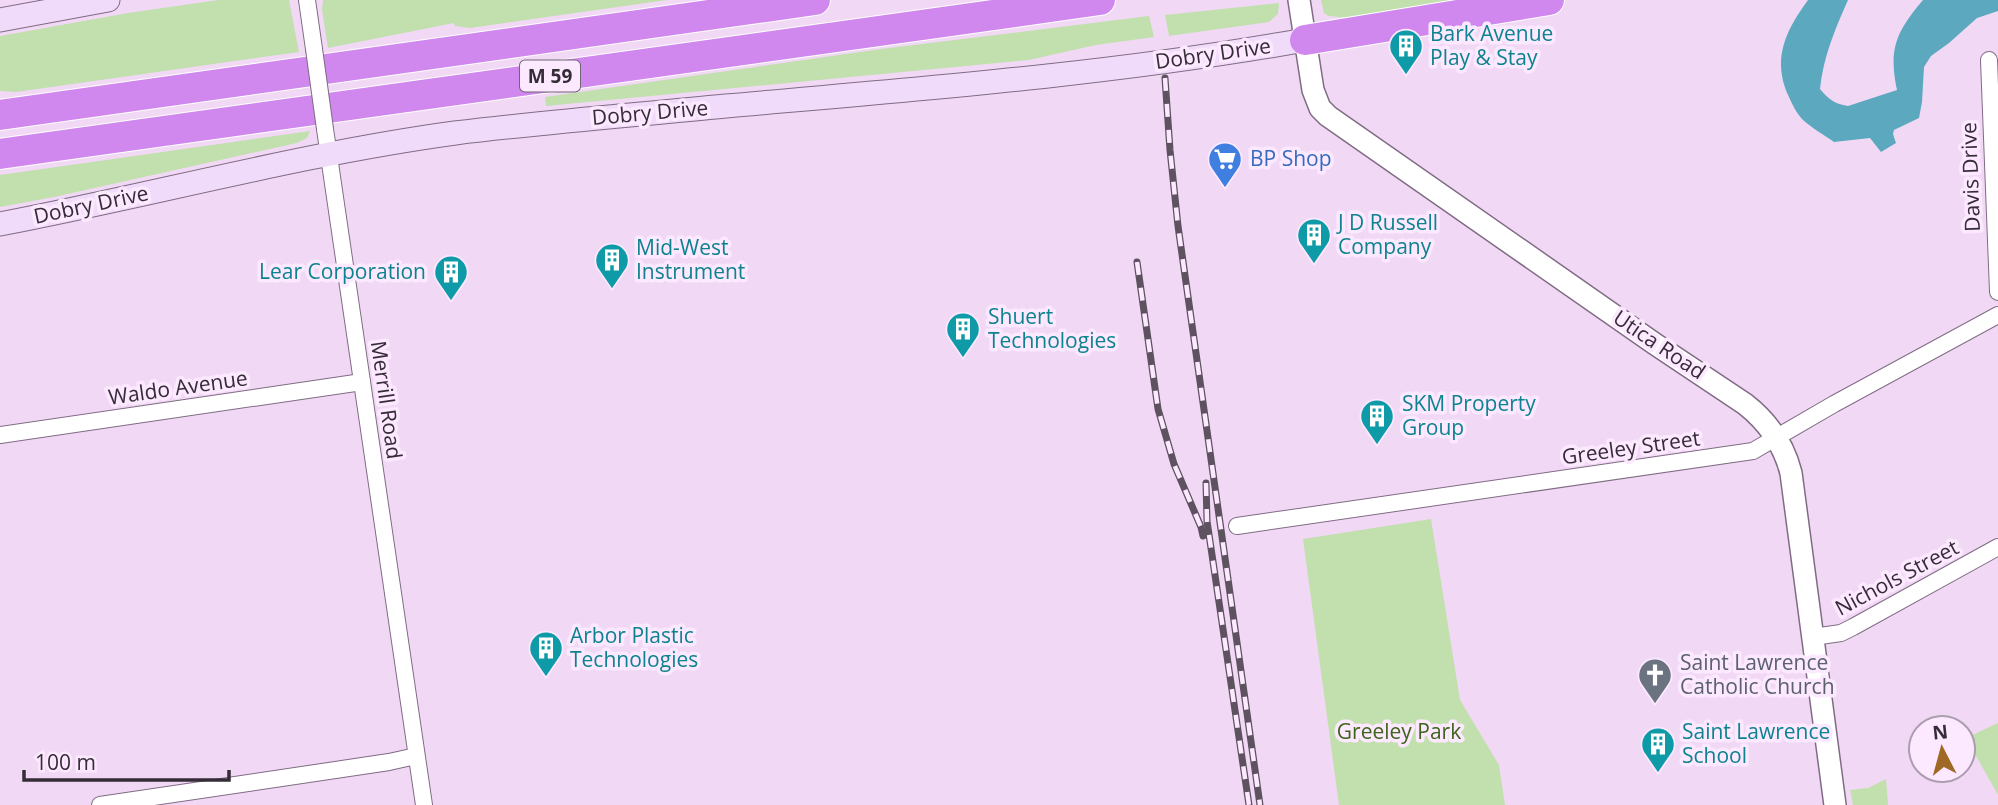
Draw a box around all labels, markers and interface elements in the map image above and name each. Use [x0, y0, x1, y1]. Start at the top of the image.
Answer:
place label: Bark Avenue Play & Stay [1430, 19, 1553, 71]
building icon: Bark Avenue Play & Stay [1387, 27, 1425, 76]
street label: Dobry Drive [1153, 31, 1273, 75]
road number: M 59 [520, 60, 580, 92]
street label: Dobry Drive [591, 93, 709, 131]
street label: Davis Drive [1954, 122, 1986, 232]
supermarket icon: BP Shop [1206, 140, 1244, 189]
place label: BP Shop [1250, 144, 1332, 172]
street label: Dobry Drive [31, 178, 151, 230]
place label: J D Russell Company [1336, 208, 1438, 260]
building icon: J D Russell Company [1295, 216, 1333, 265]
place label: Mid-West Instrument [636, 233, 745, 285]
building icon: Mid-West Instrument [593, 241, 631, 290]
building icon: Lear Corporation [432, 253, 470, 302]
place label: Lear Corporation [259, 257, 426, 285]
place label: Shuert Technologies [988, 302, 1116, 354]
street label: Utica Road [1608, 303, 1711, 385]
building icon: Shuert Technologies [944, 310, 982, 359]
street label: Merrill Road [365, 339, 409, 461]
street label: Waldo Avenue [106, 363, 249, 411]
place label: SKM Property Group [1402, 389, 1536, 441]
building icon: SKM Property Group [1358, 397, 1396, 446]
street label: Greeley Street [1560, 423, 1702, 471]
street label: Nichols Street [1830, 533, 1963, 621]
place label: Arbor Plastic Technologies [570, 621, 698, 673]
building icon: Arbor Plastic Technologies [527, 629, 565, 678]
place label: Saint Lawrence Catholic Church [1680, 648, 1835, 700]
church icon: Saint Lawrence Catholic Church [1636, 656, 1674, 705]
north arrow [1907, 714, 1977, 784]
park label: Greeley Park [1337, 717, 1461, 745]
place label: Saint Lawrence School [1682, 717, 1830, 769]
text: N [1931, 718, 1949, 746]
building icon: Saint Lawrence School [1639, 725, 1677, 774]
scale bar [24, 738, 229, 782]
text: 100 m [35, 748, 96, 776]

